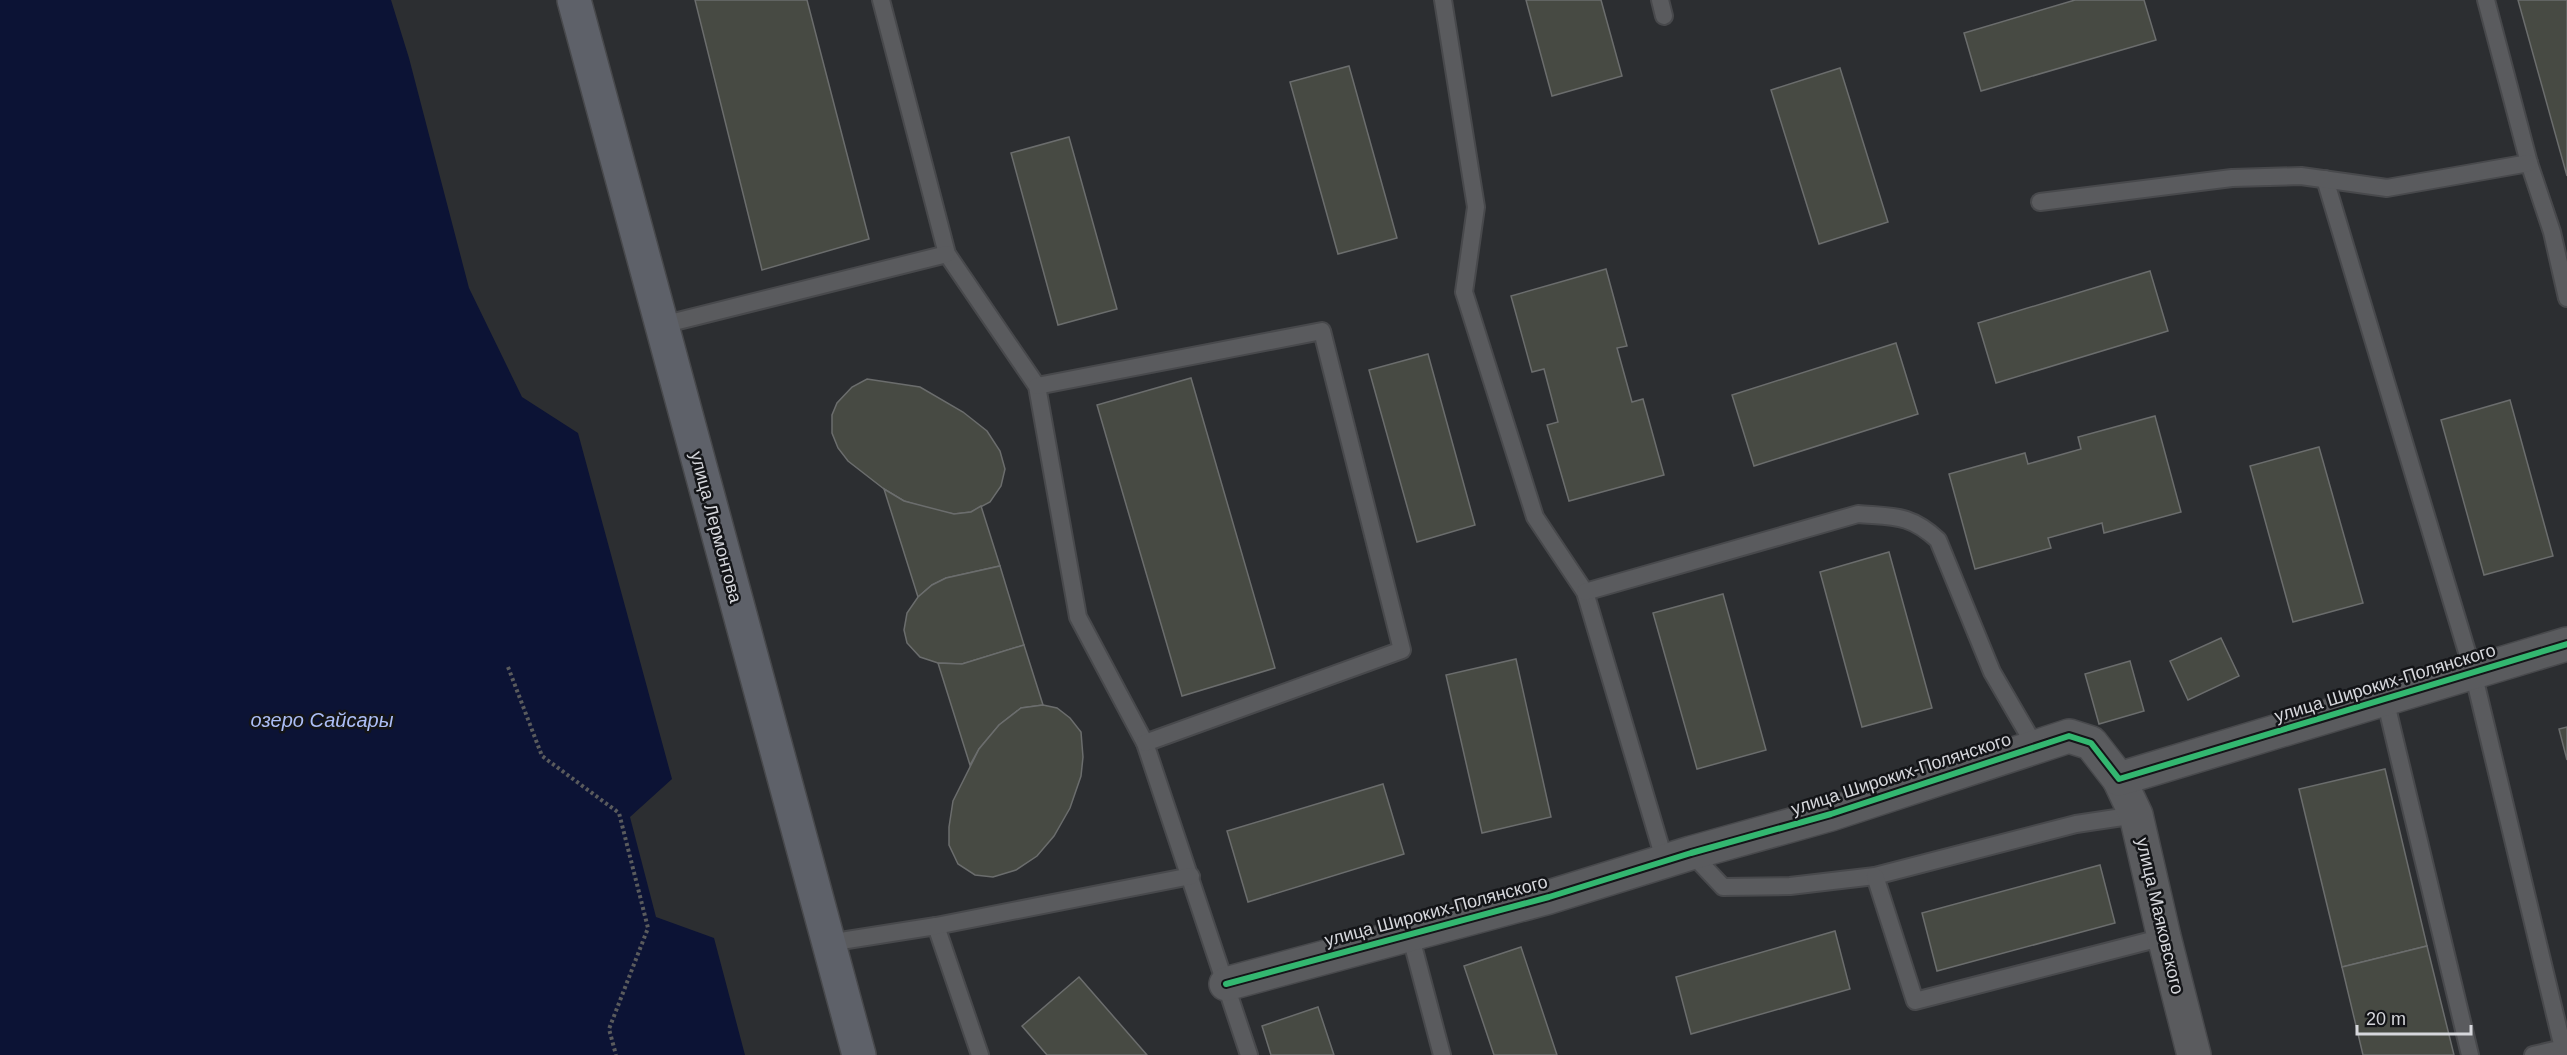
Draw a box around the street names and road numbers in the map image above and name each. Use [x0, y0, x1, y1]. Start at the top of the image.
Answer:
street label: улица Лермонтова [686, 449, 746, 606]
street label: улица Широких-Полянского [2272, 640, 2498, 726]
street label: улица Широких-Полянского [1789, 729, 2013, 819]
street label: улица Маяковского [2132, 836, 2188, 996]
street label: улица Широких-Полянского [1322, 872, 1550, 950]

